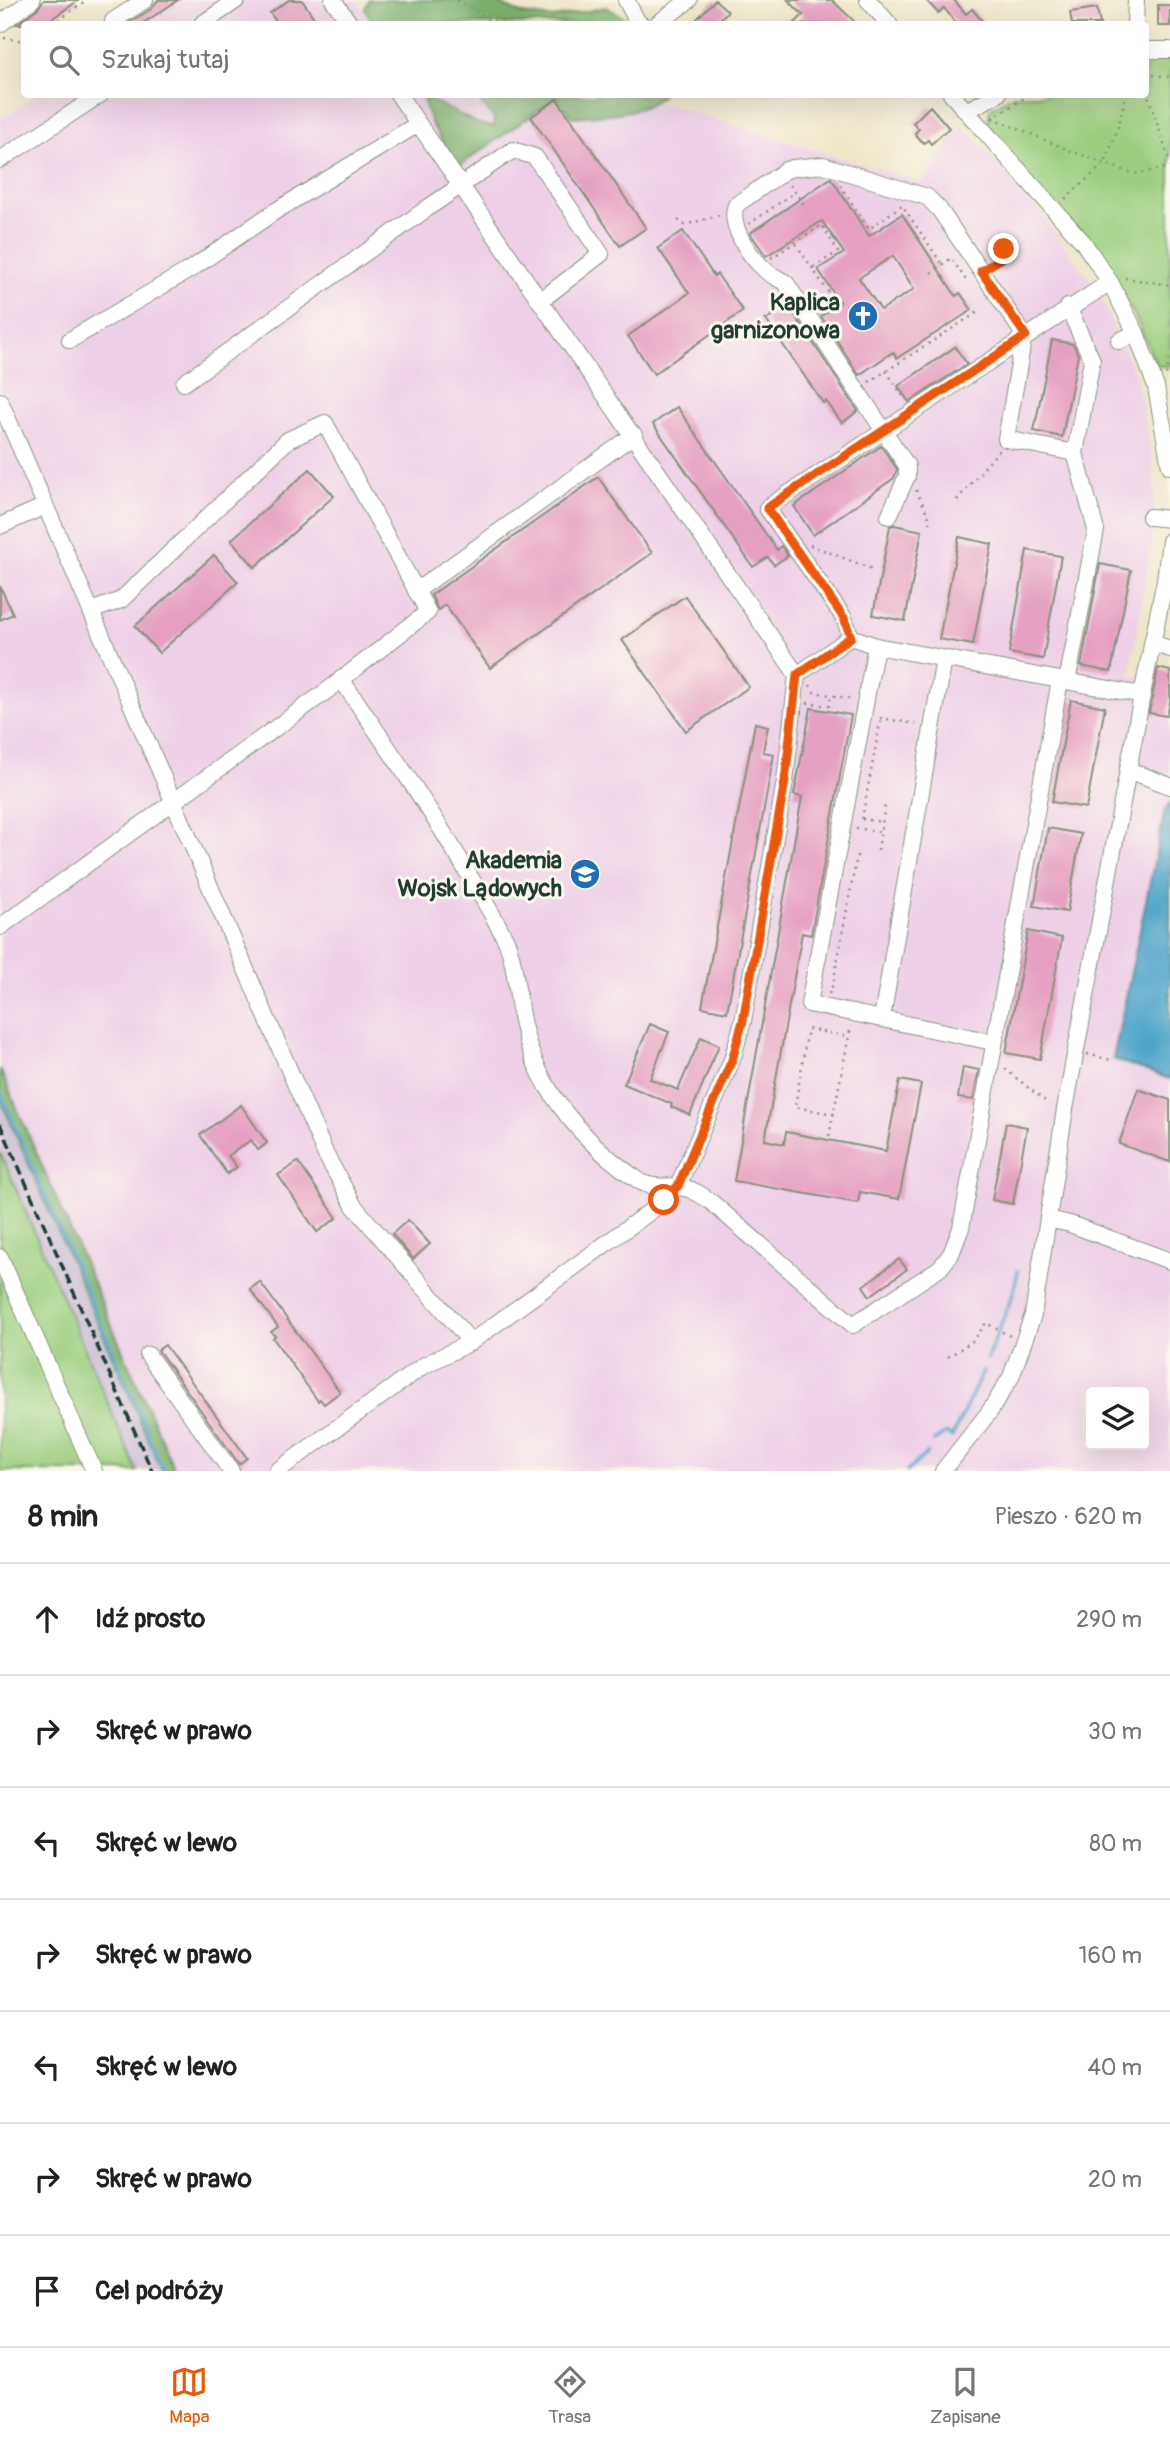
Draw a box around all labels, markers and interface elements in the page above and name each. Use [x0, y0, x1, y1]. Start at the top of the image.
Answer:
search box [21, 21, 1149, 98]
icon: search [45, 41, 83, 79]
text: Szukaj tutaj [101, 44, 229, 76]
route end [988, 233, 1019, 264]
place label: Kaplica garnizonowa [711, 288, 840, 345]
church icon: Kaplica garnizonowa [846, 299, 880, 333]
place label: Akademia Wojsk Lądowych [397, 846, 562, 903]
school or university icon: Akademia Wojsk Lądowych [568, 857, 602, 891]
route start [648, 1184, 679, 1215]
map controls [1086, 1387, 1149, 1450]
button: layers [1086, 1387, 1149, 1450]
text: 8 min [28, 1498, 98, 1535]
text: Pieszo · 620 m [994, 1502, 1142, 1531]
icon: ahead [28, 1600, 66, 1638]
text: Idź prosto [95, 1603, 205, 1635]
text: 290 m [1076, 1605, 1142, 1634]
icon: right [28, 1712, 66, 1750]
text: Skręć w prawo [95, 1715, 252, 1747]
text: 30 m [1088, 1717, 1142, 1746]
icon: left [28, 1824, 66, 1862]
text: Skręć w lewo [95, 1827, 237, 1859]
text: 80 m [1089, 1829, 1142, 1858]
icon: right [28, 1936, 66, 1974]
text: Skręć w prawo [95, 1939, 252, 1971]
text: 160 m [1078, 1941, 1142, 1970]
icon: left [28, 2048, 66, 2086]
text: Skręć w lewo [95, 2051, 237, 2083]
text: 40 m [1088, 2053, 1142, 2082]
icon: right [28, 2160, 66, 2198]
text: Skręć w prawo [95, 2163, 252, 2195]
text: 20 m [1088, 2165, 1142, 2194]
icon: arrive [28, 2272, 66, 2310]
text: Cel podróży [95, 2275, 223, 2307]
tab: Mapa [169, 2363, 210, 2429]
tab: Trasa [548, 2363, 591, 2429]
tab: Zapisane [930, 2363, 1001, 2429]

